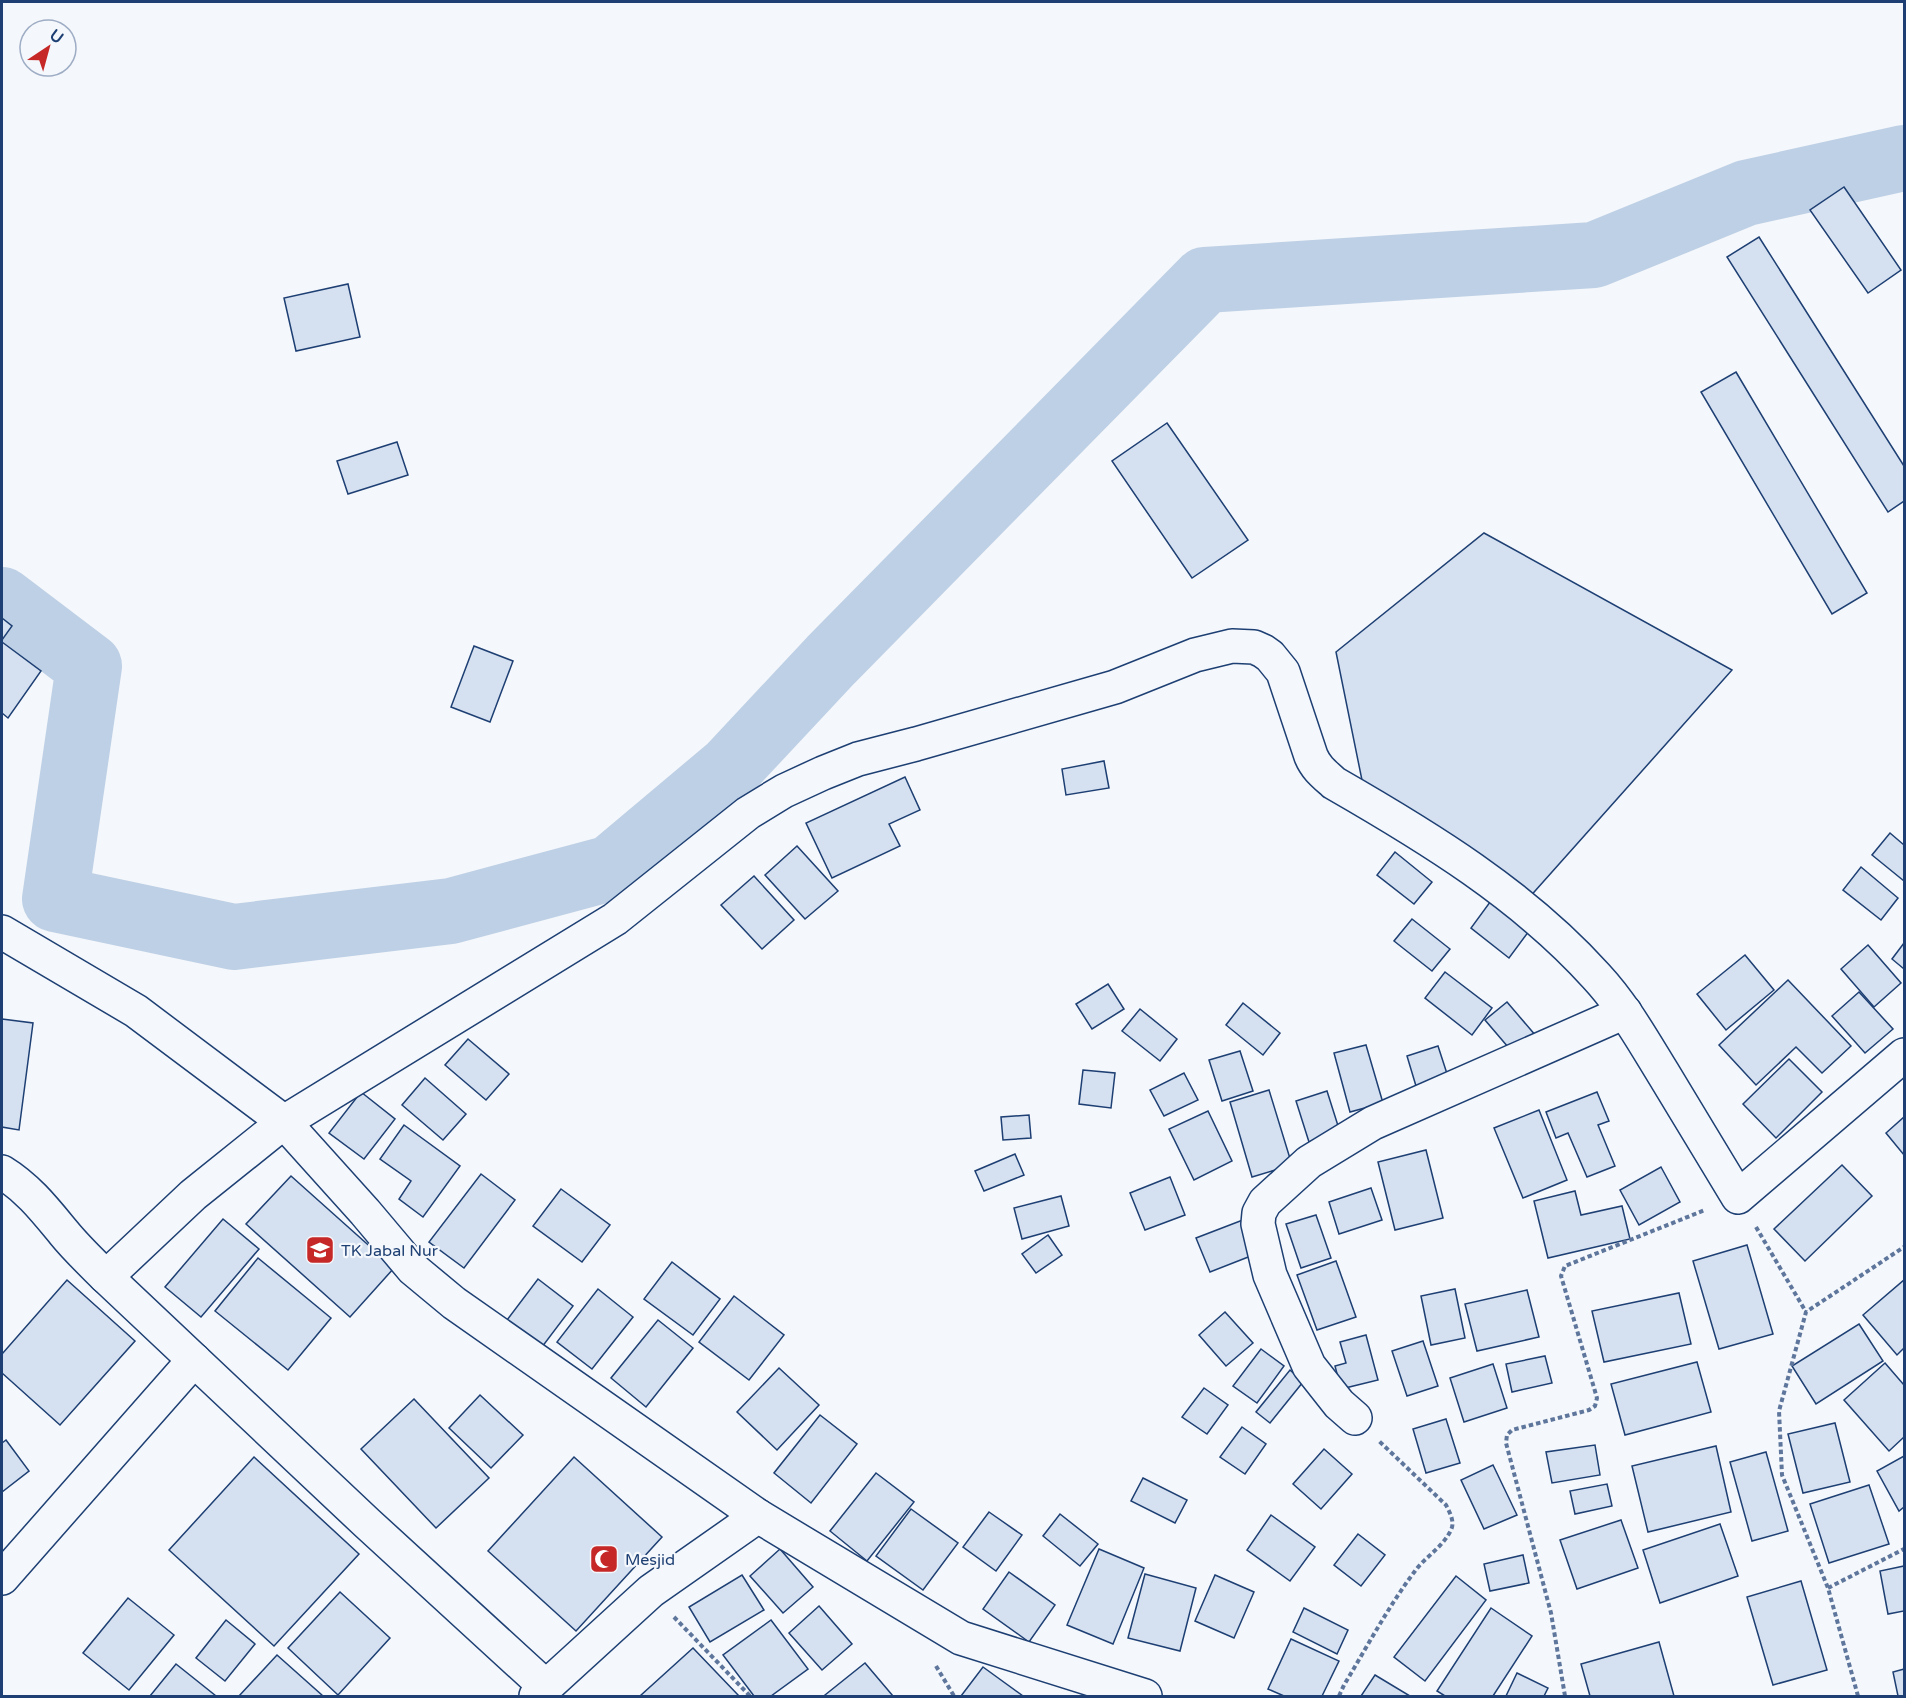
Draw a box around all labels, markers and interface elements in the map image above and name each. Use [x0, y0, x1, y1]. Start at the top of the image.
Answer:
north arrow [18, 18, 78, 78]
text: U [45, 25, 67, 48]
school or university icon: TK Jabal Nur [304, 1234, 336, 1266]
place label: TK Jabal Nur [341, 1241, 439, 1261]
mosque icon: Mesjid [588, 1543, 620, 1575]
place label: Mesjid [625, 1550, 675, 1570]

